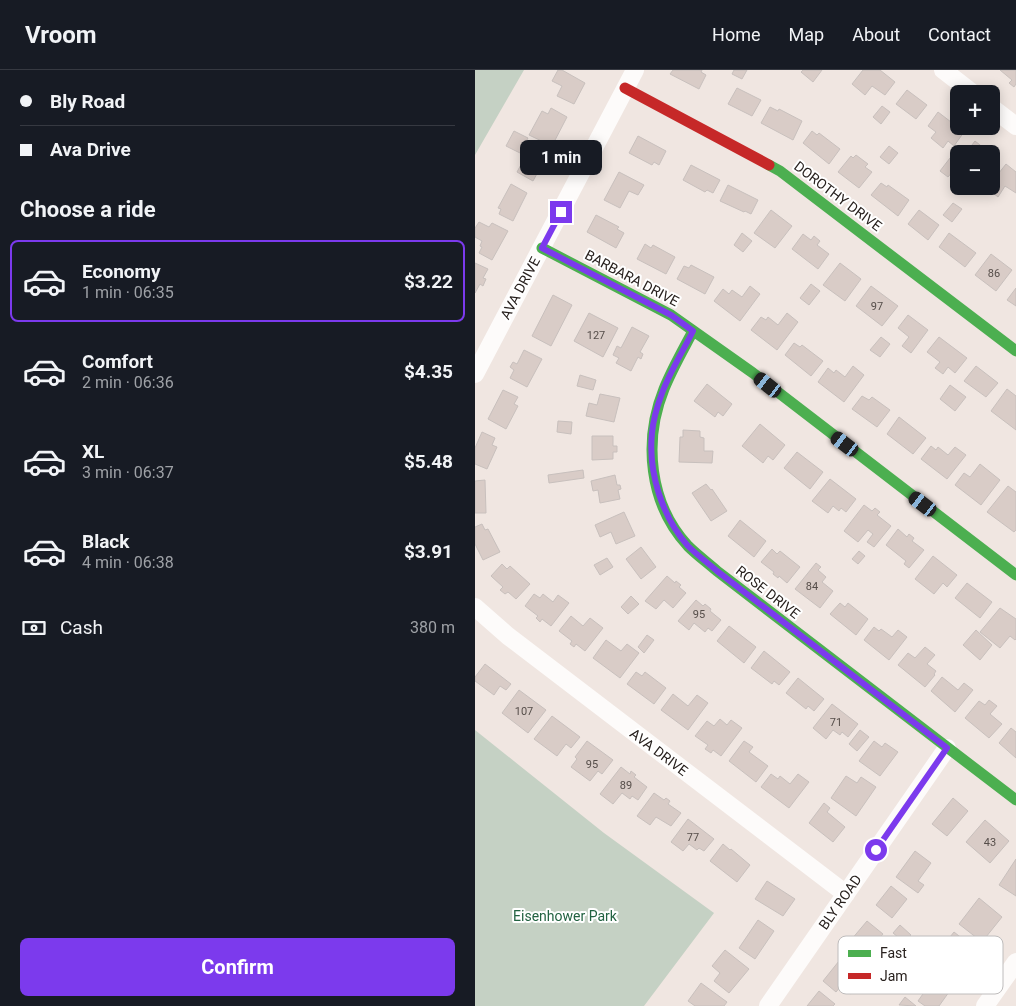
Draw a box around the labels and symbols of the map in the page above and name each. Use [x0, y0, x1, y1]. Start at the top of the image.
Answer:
callout: 1 min [520, 140, 602, 174]
street label: DOROTHY DRIVE [791, 158, 885, 234]
route end [550, 201, 572, 223]
street label: BARBARA DRIVE [582, 247, 682, 310]
street label: AVA DRIVE [497, 254, 543, 322]
house number: 86 [988, 267, 1000, 280]
house number: 97 [871, 300, 883, 313]
house number: 127 [587, 329, 605, 342]
car [751, 370, 784, 400]
car [828, 429, 861, 459]
car [906, 489, 939, 519]
street label: ROSE DRIVE [733, 562, 803, 622]
house number: 84 [806, 580, 818, 593]
house number: 95 [693, 608, 705, 621]
house number: 107 [515, 705, 533, 718]
house number: 71 [830, 716, 842, 729]
street label: AVA DRIVE [627, 725, 691, 779]
house number: 95 [586, 758, 598, 771]
house number: 89 [620, 779, 632, 792]
house number: 77 [687, 831, 699, 844]
house number: 43 [984, 836, 996, 849]
route start [865, 839, 887, 861]
street label: BLY ROAD [815, 872, 865, 932]
park label: Eisenhower Park [513, 908, 618, 924]
legend [838, 936, 1003, 994]
text: Fast [880, 945, 907, 961]
text: Jam [880, 968, 908, 984]

